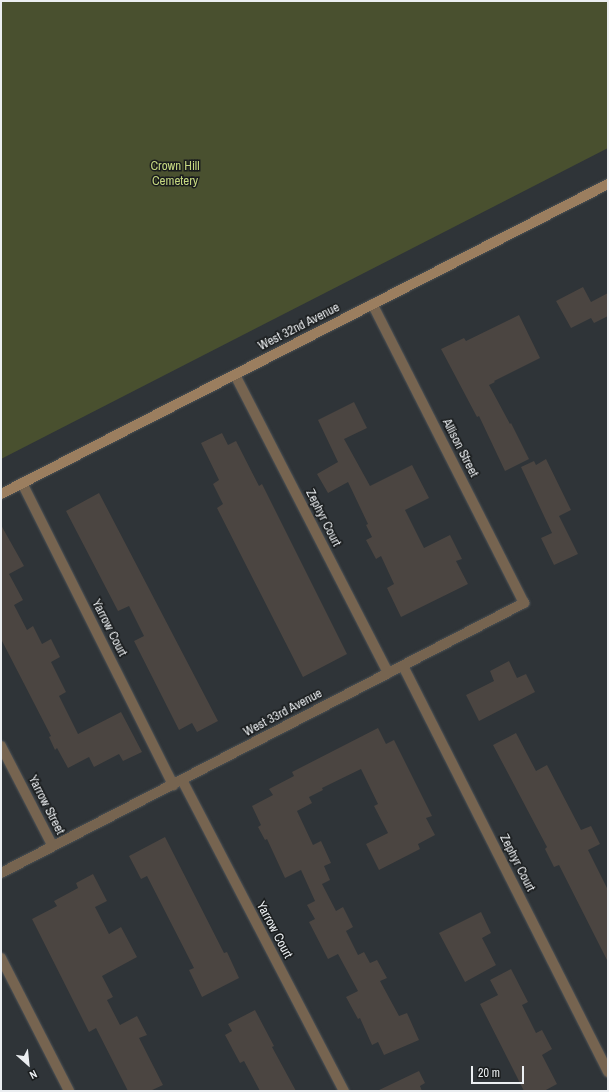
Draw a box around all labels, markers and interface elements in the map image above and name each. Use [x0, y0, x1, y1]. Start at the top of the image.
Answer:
park label: Crown Hill Cemetery [150, 159, 200, 190]
street label: West 32nd Avenue [255, 300, 343, 354]
street label: Allison Street [439, 416, 481, 480]
street label: Zephyr Court [302, 487, 344, 549]
street label: Yarrow Court [88, 597, 130, 659]
street label: West 33rd Avenue [241, 686, 325, 740]
street label: Yarrow Street [24, 773, 68, 837]
street label: Zephyr Court [496, 832, 538, 894]
street label: Yarrow Court [253, 899, 295, 961]
north arrow [8, 1044, 48, 1084]
scale bar [473, 1058, 526, 1084]
text: 20 m [478, 1065, 500, 1081]
text: N [27, 1067, 40, 1082]

